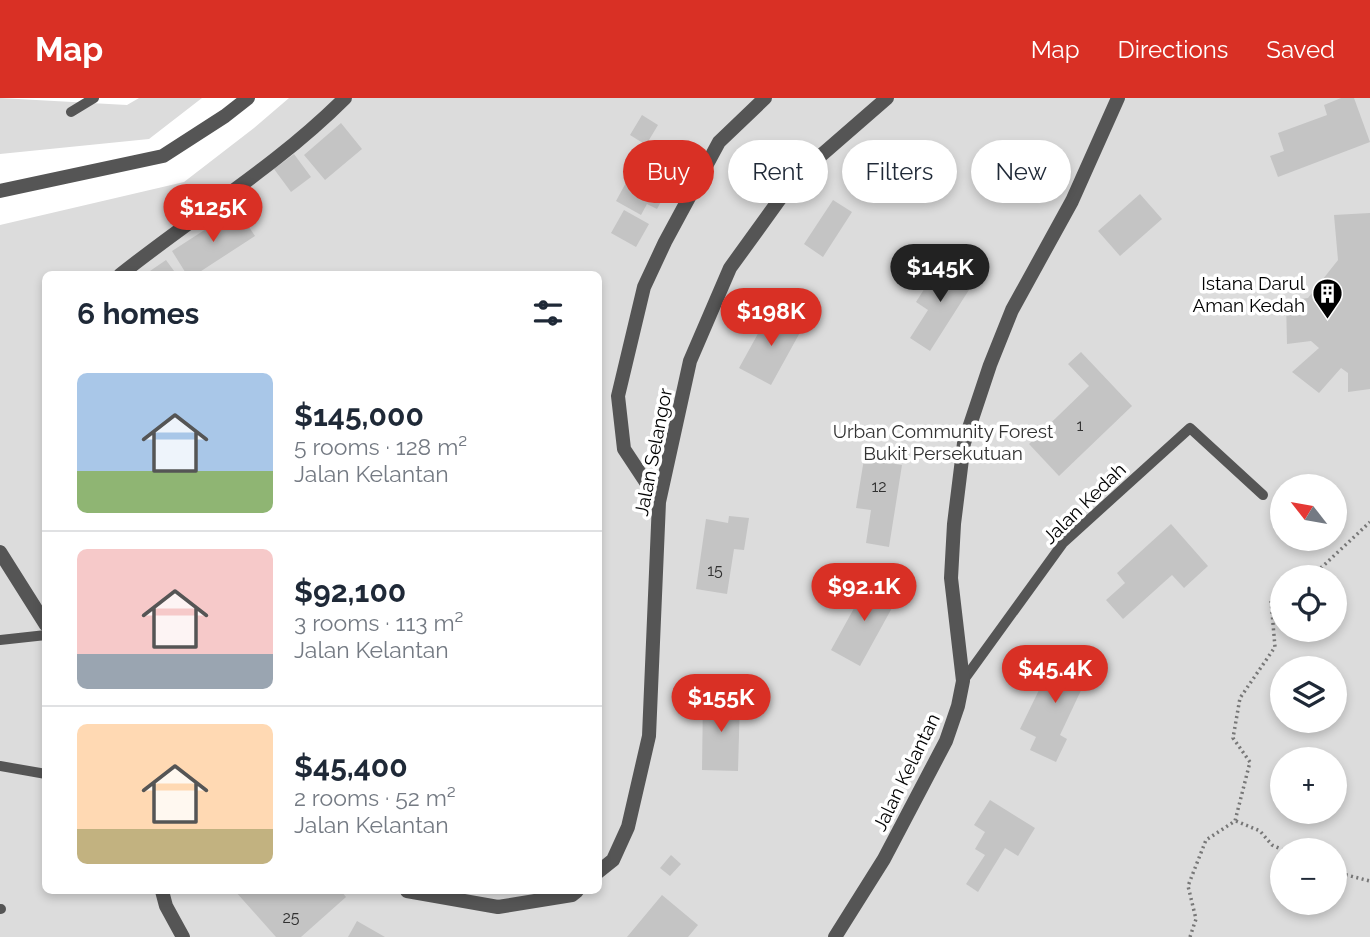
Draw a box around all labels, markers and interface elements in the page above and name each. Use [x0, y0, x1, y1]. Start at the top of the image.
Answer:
text: Map [35, 30, 103, 69]
text: Map [1031, 35, 1080, 64]
text: Directions [1118, 35, 1228, 64]
text: Saved [1266, 35, 1335, 64]
chip: Buy [623, 140, 714, 203]
chip: Rent [728, 140, 828, 203]
chip: Filters [842, 140, 957, 203]
chip: New [971, 140, 1071, 203]
pin: $125K [164, 184, 262, 244]
text: $125K [179, 193, 247, 220]
pin: $145K [891, 244, 989, 304]
text: $145K [906, 253, 974, 280]
place label: Istana Darul Aman Kedah [1192, 272, 1306, 316]
building icon: Istana Darul Aman Kedah [1311, 277, 1345, 321]
pin: $198K [722, 288, 820, 348]
icon: filters [529, 294, 567, 332]
text: 6 homes [77, 296, 199, 331]
text: $198K [737, 297, 805, 324]
street label: Jalan Selangor [630, 386, 676, 518]
text: $145,000 [294, 398, 424, 433]
icon: home [133, 401, 217, 485]
house number: 1 [1077, 416, 1084, 435]
park label: Urban Community Forest Bukit Persekutuan [833, 420, 1054, 464]
text: 5 rooms · 128 m² [294, 433, 467, 460]
street label: Jalan Kedah [1038, 458, 1130, 548]
text: Jalan Kelantan [294, 460, 449, 487]
north arrow [1270, 474, 1348, 551]
map controls [1270, 474, 1347, 915]
house number: 12 [871, 477, 887, 496]
house number: 15 [707, 561, 723, 580]
pin: $92.1K [807, 564, 921, 623]
button: locate [1270, 565, 1347, 642]
text: $92.1K [827, 572, 901, 599]
text: $92,100 [294, 574, 406, 609]
icon: home [133, 577, 217, 661]
text: 3 rooms · 113 m² [294, 609, 463, 636]
text: Jalan Kelantan [294, 636, 449, 663]
pin: $45.4K [998, 646, 1112, 705]
text: $45.4K [1018, 654, 1092, 681]
button: layers [1270, 656, 1347, 733]
pin: $155K [672, 674, 770, 734]
text: $155K [688, 683, 754, 710]
street label: Jalan Kelantan [868, 710, 944, 834]
button: + [1270, 747, 1347, 824]
text: $45,400 [294, 749, 408, 784]
icon: home [133, 752, 217, 836]
text: 2 rooms · 52 m² [294, 784, 456, 811]
text: Jalan Kelantan [294, 811, 449, 838]
button: − [1270, 838, 1347, 915]
house number: 25 [282, 908, 300, 927]

